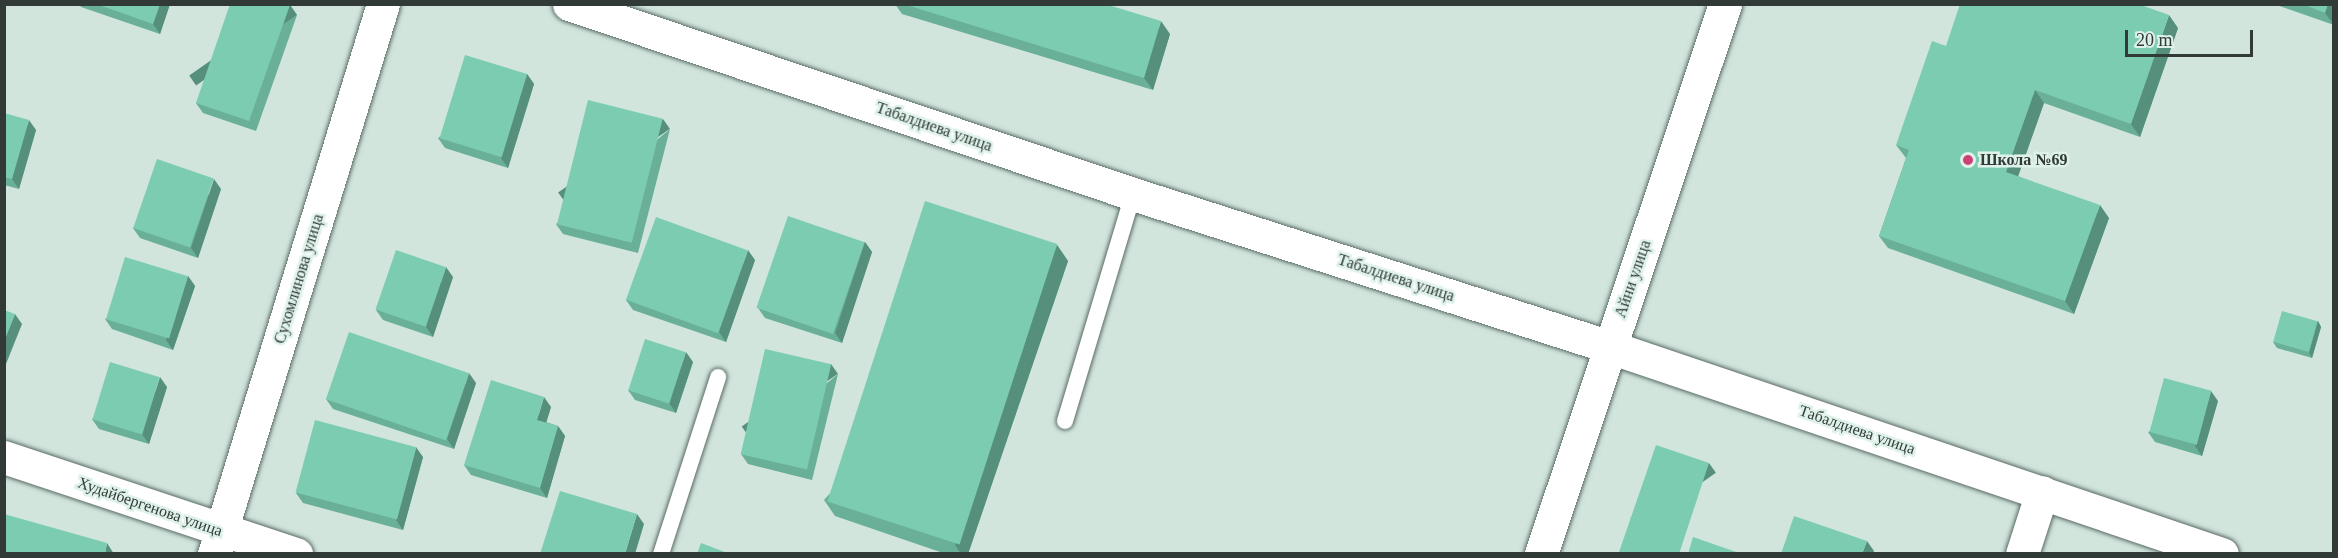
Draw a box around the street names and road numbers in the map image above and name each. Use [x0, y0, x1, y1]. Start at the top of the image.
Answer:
street label: Табалдиева улица [873, 98, 995, 156]
street label: Сухомлинова улица [270, 212, 328, 346]
street label: Айни улица [1611, 238, 1655, 320]
street label: Табалдиева улица [1335, 250, 1457, 306]
street label: Табалдиева улица [1796, 401, 1918, 459]
street label: Худайбергенова улица [75, 473, 225, 541]

